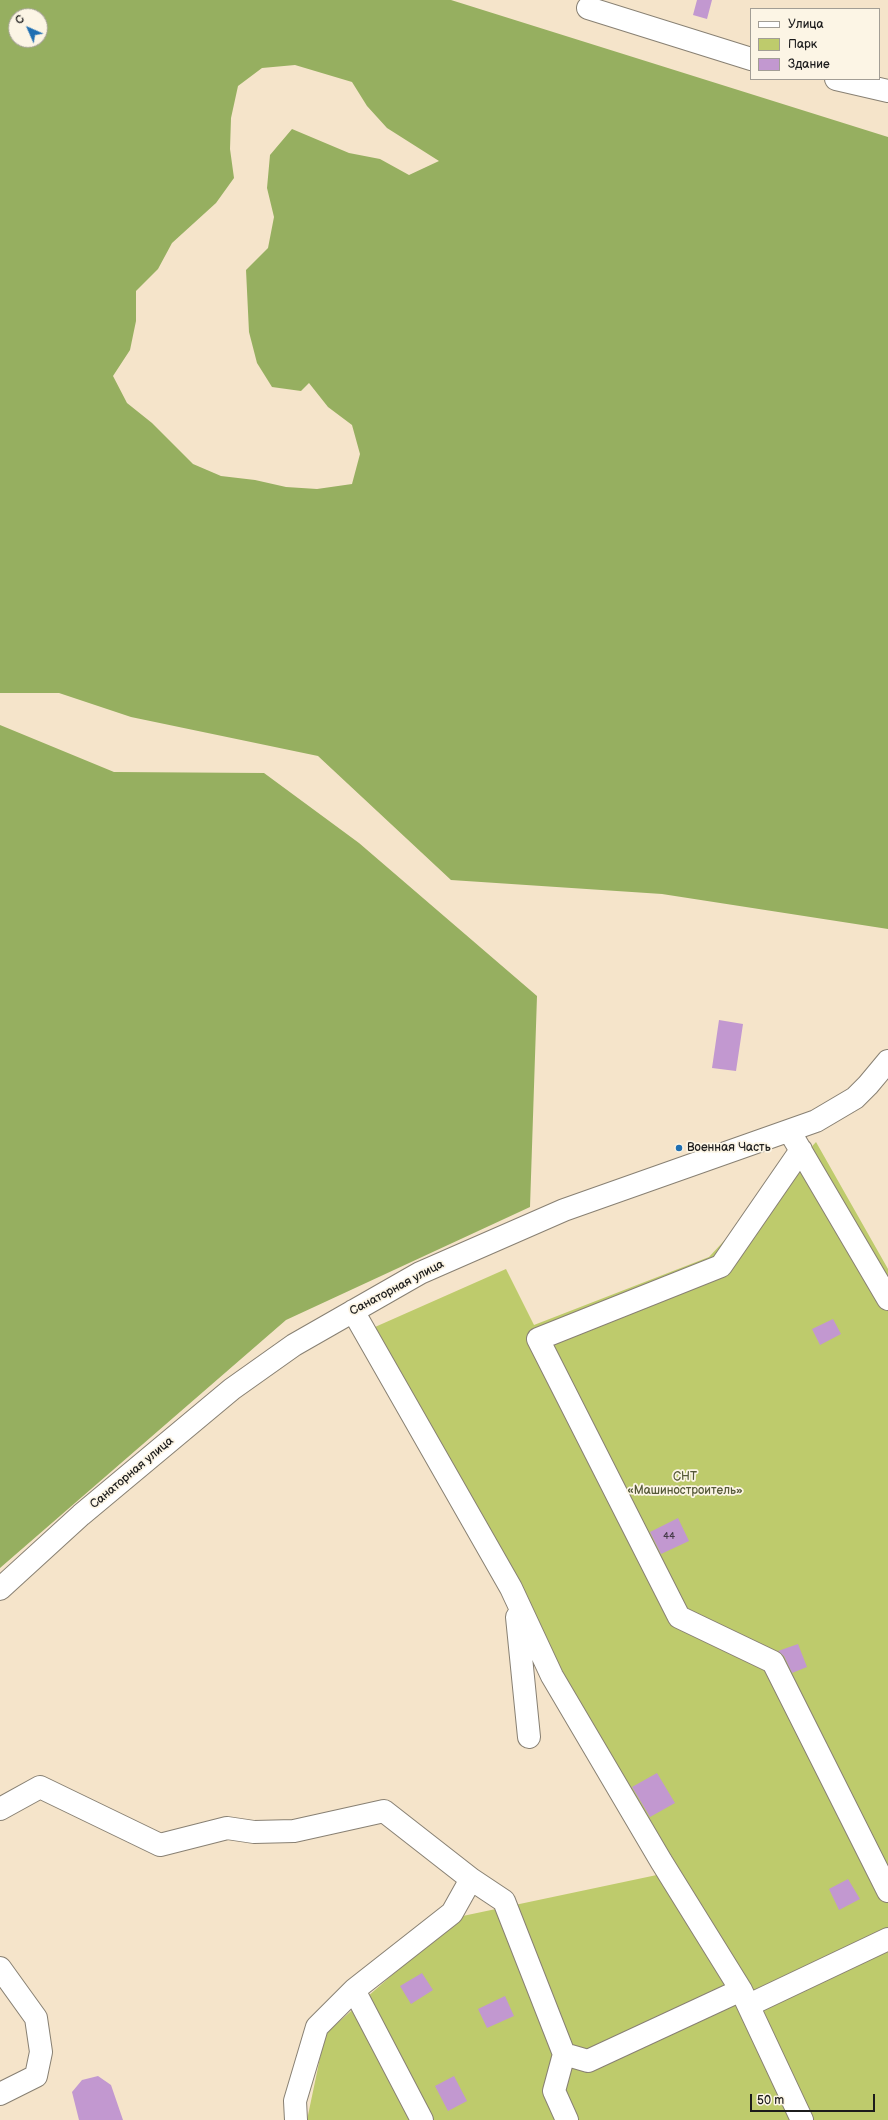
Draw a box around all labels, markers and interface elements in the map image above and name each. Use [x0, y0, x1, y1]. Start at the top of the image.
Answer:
north arrow [8, 8, 48, 48]
legend [750, 8, 880, 80]
text: С [13, 13, 27, 27]
text: Улица [788, 17, 824, 32]
text: Парк [788, 37, 817, 52]
text: Здание [788, 57, 830, 72]
place label: Военная Часть [687, 1141, 771, 1155]
marker: Военная Часть [674, 1143, 684, 1153]
street label: Санаторная улица [348, 1257, 446, 1319]
street label: Санаторная улица [87, 1434, 177, 1512]
park label: СНТ «Машиностроитель» [627, 1470, 743, 1498]
house number: 44 [663, 1530, 675, 1542]
scale bar [752, 2086, 877, 2112]
text: 50 m [757, 2093, 784, 2108]

